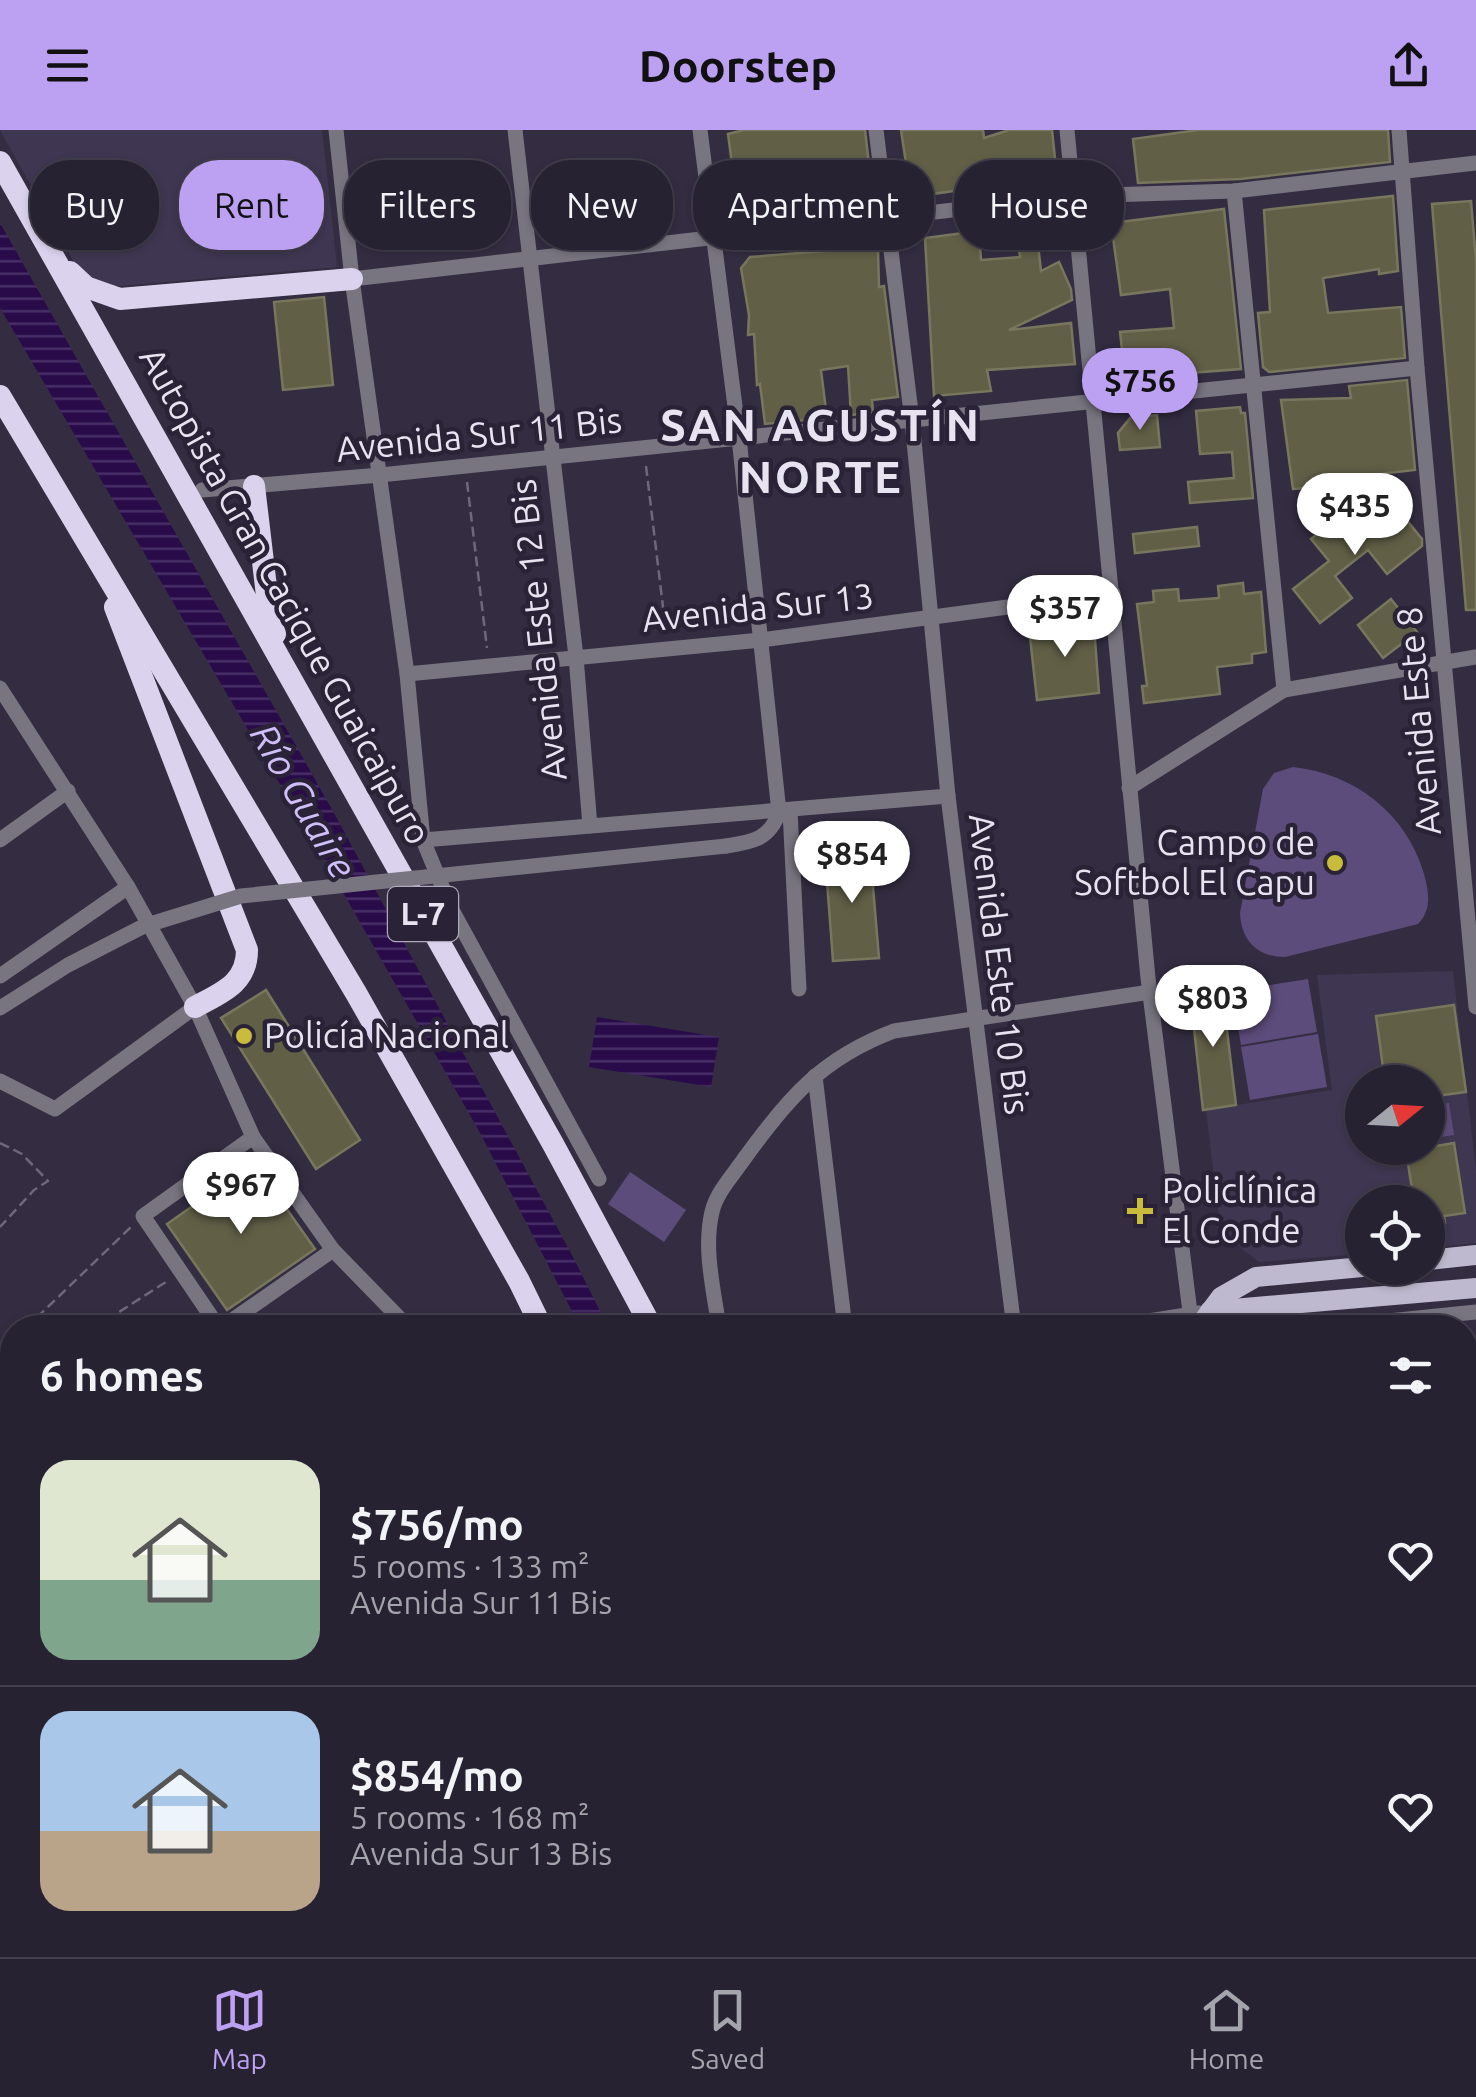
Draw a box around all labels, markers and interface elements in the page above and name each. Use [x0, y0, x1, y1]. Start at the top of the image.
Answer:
icon: menu [40, 38, 95, 93]
icon: share [1381, 38, 1436, 93]
text: Doorstep [639, 40, 837, 91]
chip: Buy [30, 160, 159, 250]
chip: Rent [179, 160, 324, 250]
chip: Filters [344, 160, 511, 250]
chip: New [531, 160, 673, 250]
chip: Apartment [693, 160, 934, 250]
chip: House [954, 160, 1124, 250]
street label: Autopista Gran Cacique Guaicaipuro [132, 340, 440, 851]
pin: $756 [1081, 348, 1199, 433]
text: $756 [1104, 362, 1176, 398]
district label: SAN AGUSTÍN NORTE [660, 398, 982, 502]
street label: Avenida Sur 11 Bis [334, 399, 624, 469]
pin: $435 [1296, 473, 1414, 558]
street label: Avenida Este 12 Bis [502, 477, 574, 783]
text: $435 [1319, 487, 1391, 523]
street label: Avenida Sur 13 [640, 575, 876, 639]
pin: $357 [1006, 575, 1124, 660]
text: $357 [1029, 589, 1101, 625]
street label: Avenida Este 8 [1388, 605, 1448, 837]
water label: Río Guaire [243, 716, 365, 885]
street label: Avenida Este 10 Bis [962, 811, 1038, 1117]
pin: $854 [793, 821, 911, 906]
place label: Campo de Softbol El Capu [1074, 822, 1315, 902]
text: $854 [816, 835, 888, 871]
marker: Campo de Softbol El Capu [1324, 852, 1346, 874]
road number: L-7 [388, 887, 458, 941]
pin: $803 [1154, 965, 1272, 1050]
text: $803 [1177, 979, 1249, 1015]
place label: Policía Nacional [264, 1015, 509, 1055]
marker: Policía Nacional [233, 1025, 255, 1047]
north arrow [1345, 1065, 1445, 1165]
map controls [1345, 1065, 1445, 1285]
pin: $967 [182, 1152, 300, 1237]
text: $967 [205, 1166, 277, 1202]
place label: Policlínica El Conde [1162, 1170, 1317, 1250]
button: locate [1345, 1185, 1445, 1285]
marker: Policlínica El Conde [1127, 1198, 1153, 1224]
icon: filters [1383, 1348, 1438, 1403]
text: 6 homes [40, 1352, 204, 1399]
icon: home [120, 1500, 240, 1620]
text: $756/mo [350, 1501, 524, 1548]
icon: heart [1383, 1533, 1438, 1588]
text: 5 rooms · 133 m² [350, 1548, 590, 1584]
text: Avenida Sur 11 Bis [350, 1584, 612, 1620]
icon: home [120, 1751, 240, 1871]
text: $854/mo [350, 1752, 524, 1799]
icon: heart [1383, 1784, 1438, 1839]
text: 5 rooms · 168 m² [350, 1799, 590, 1835]
text: Avenida Sur 13 Bis [350, 1835, 612, 1871]
tab: Map [212, 1983, 267, 2074]
tab: Saved [691, 1983, 765, 2074]
tab: Home [1189, 1983, 1264, 2074]

